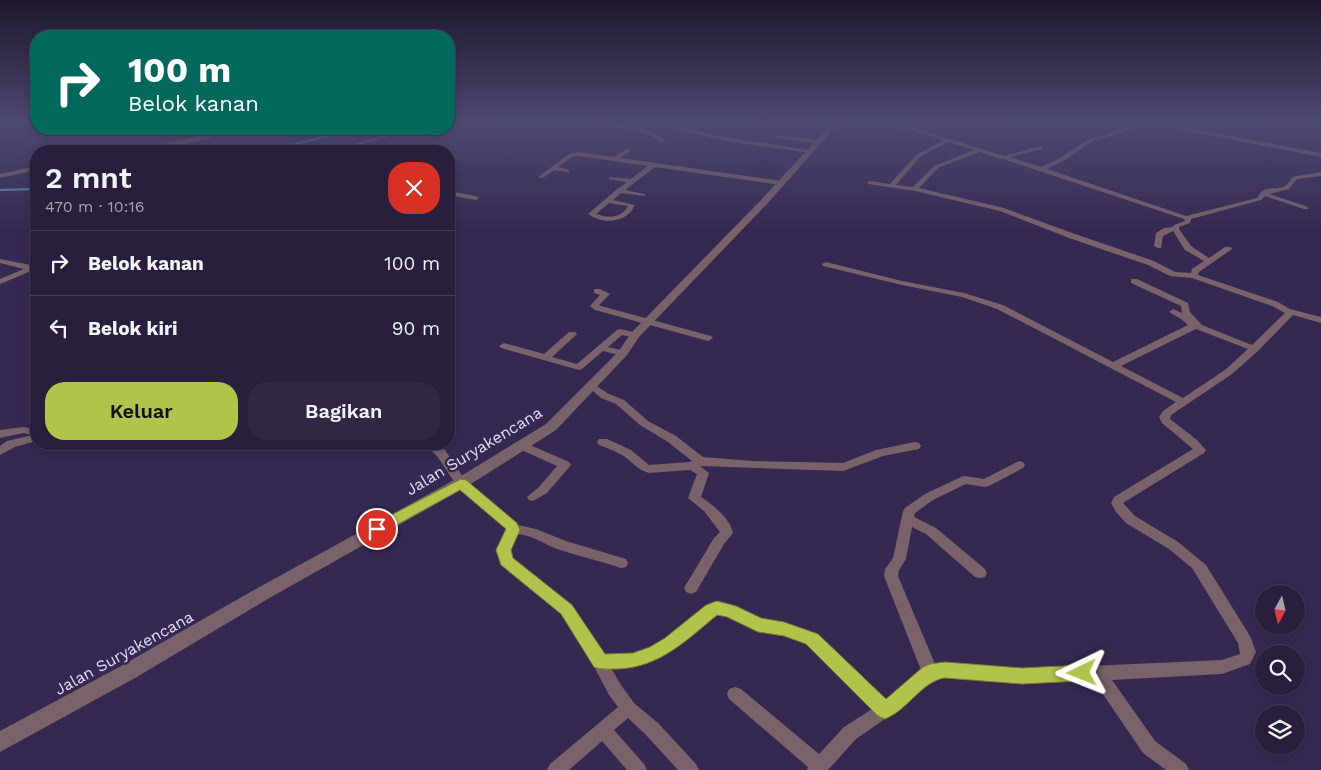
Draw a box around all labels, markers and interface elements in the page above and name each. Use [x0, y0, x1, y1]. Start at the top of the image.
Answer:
text: 100 m [128, 49, 231, 91]
icon: right [45, 50, 110, 115]
text: Belok kanan [128, 91, 259, 116]
text: 2 mnt [45, 160, 132, 195]
button: close [388, 162, 440, 214]
text: 470 m · 10:16 [45, 197, 144, 216]
icon: right [45, 249, 73, 277]
text: Belok kanan [88, 252, 204, 275]
text: 100 m [384, 252, 440, 275]
icon: left [45, 314, 73, 342]
text: Belok kiri [88, 317, 178, 340]
text: 90 m [392, 317, 440, 340]
button: Keluar [45, 382, 238, 440]
button: Bagikan [248, 382, 440, 440]
street label: Jalan Suryakencana [402, 403, 546, 499]
pin [356, 508, 398, 550]
icon: arrive [363, 515, 391, 543]
north arrow [1255, 585, 1305, 635]
map controls [1255, 585, 1305, 755]
street label: Jalan Suryakencana [51, 607, 197, 699]
button: search [1255, 645, 1305, 695]
position arrow [1055, 646, 1107, 698]
button: layers [1255, 705, 1305, 755]

